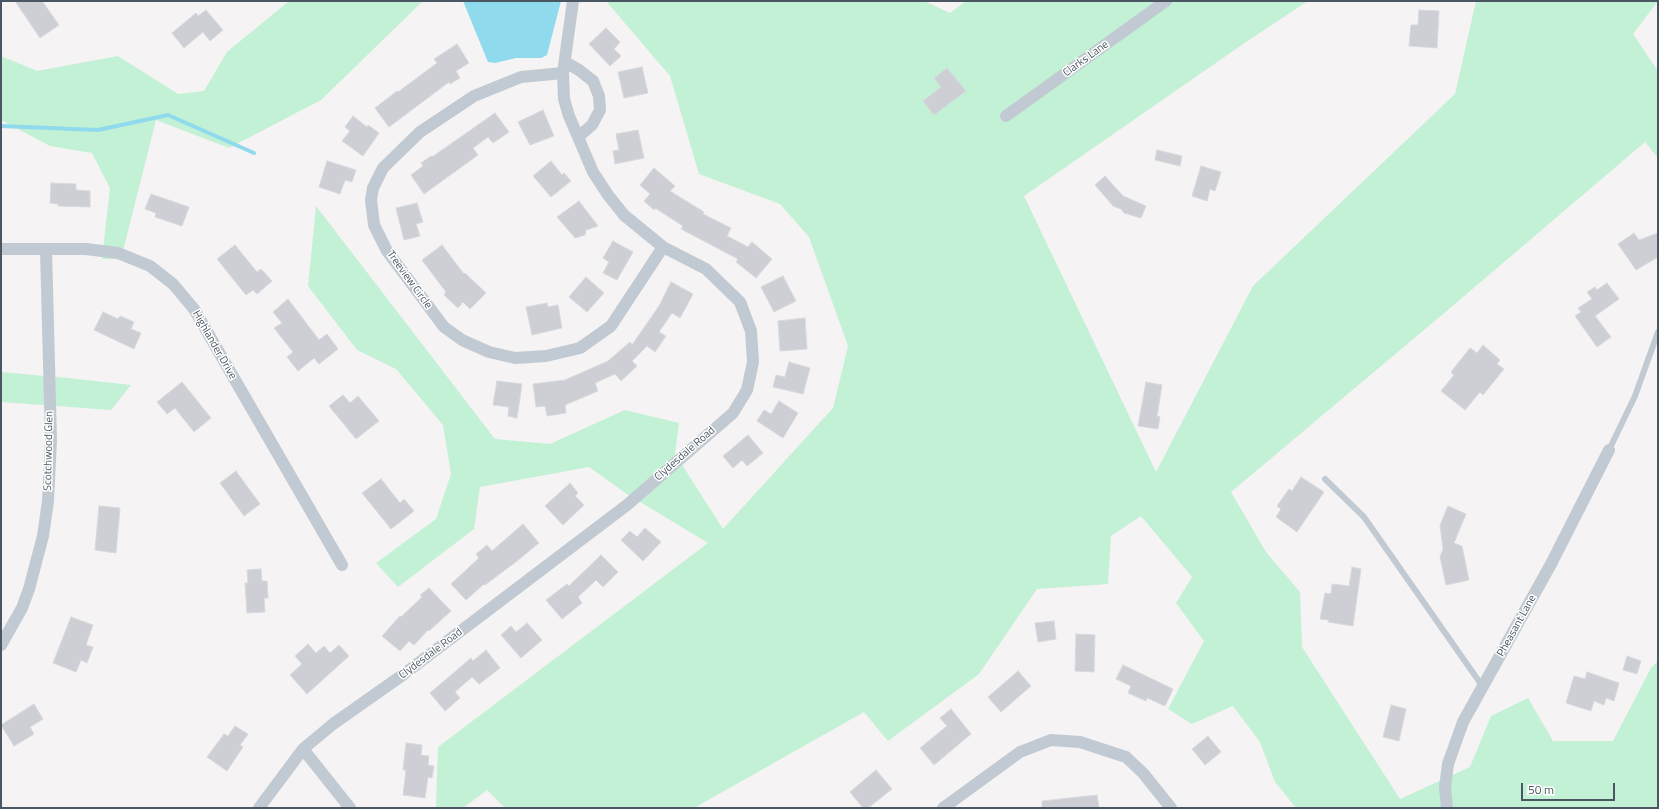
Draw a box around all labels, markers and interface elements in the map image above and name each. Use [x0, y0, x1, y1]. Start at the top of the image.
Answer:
street label: Clarks Lane [1061, 38, 1111, 80]
street label: Treeview Circle [384, 248, 434, 312]
street label: Highlander Drive [189, 308, 239, 382]
street label: Scotchwood Glen [42, 411, 56, 491]
street label: Clydesdale Road [652, 424, 718, 484]
street label: Pheasant Lane [1495, 593, 1539, 659]
street label: Clydesdale Road [397, 626, 465, 682]
scale bar [1523, 775, 1617, 801]
text: 50 m [1528, 780, 1554, 799]

